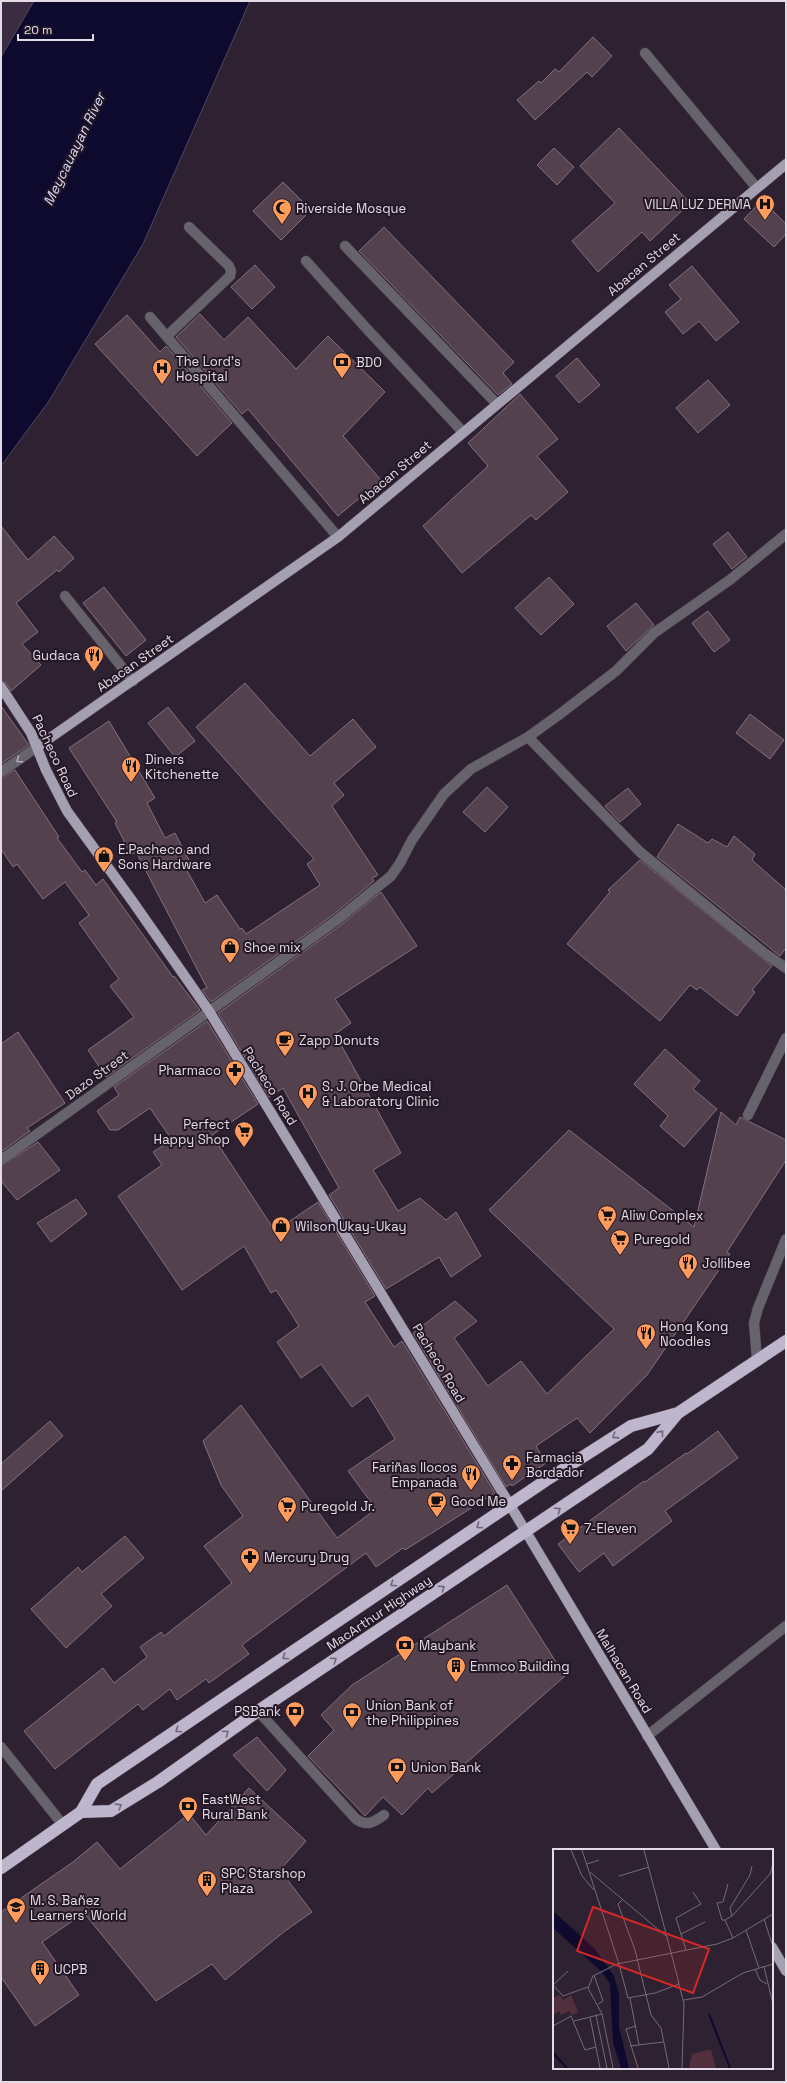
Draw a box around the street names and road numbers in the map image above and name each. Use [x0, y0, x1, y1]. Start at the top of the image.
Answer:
street label: Abacan Street [604, 229, 684, 299]
street label: Abacan Street [355, 437, 435, 507]
street label: Abacan Street [93, 630, 177, 696]
street label: Pacheco Road [28, 712, 82, 800]
street label: Pacheco Road [239, 1044, 301, 1128]
street label: Dazo Street [62, 1046, 132, 1104]
street label: Pacheco Road [409, 1320, 469, 1406]
street label: MacArthur Highway [323, 1572, 435, 1654]
street label: Malhacan Road [592, 1626, 656, 1716]

